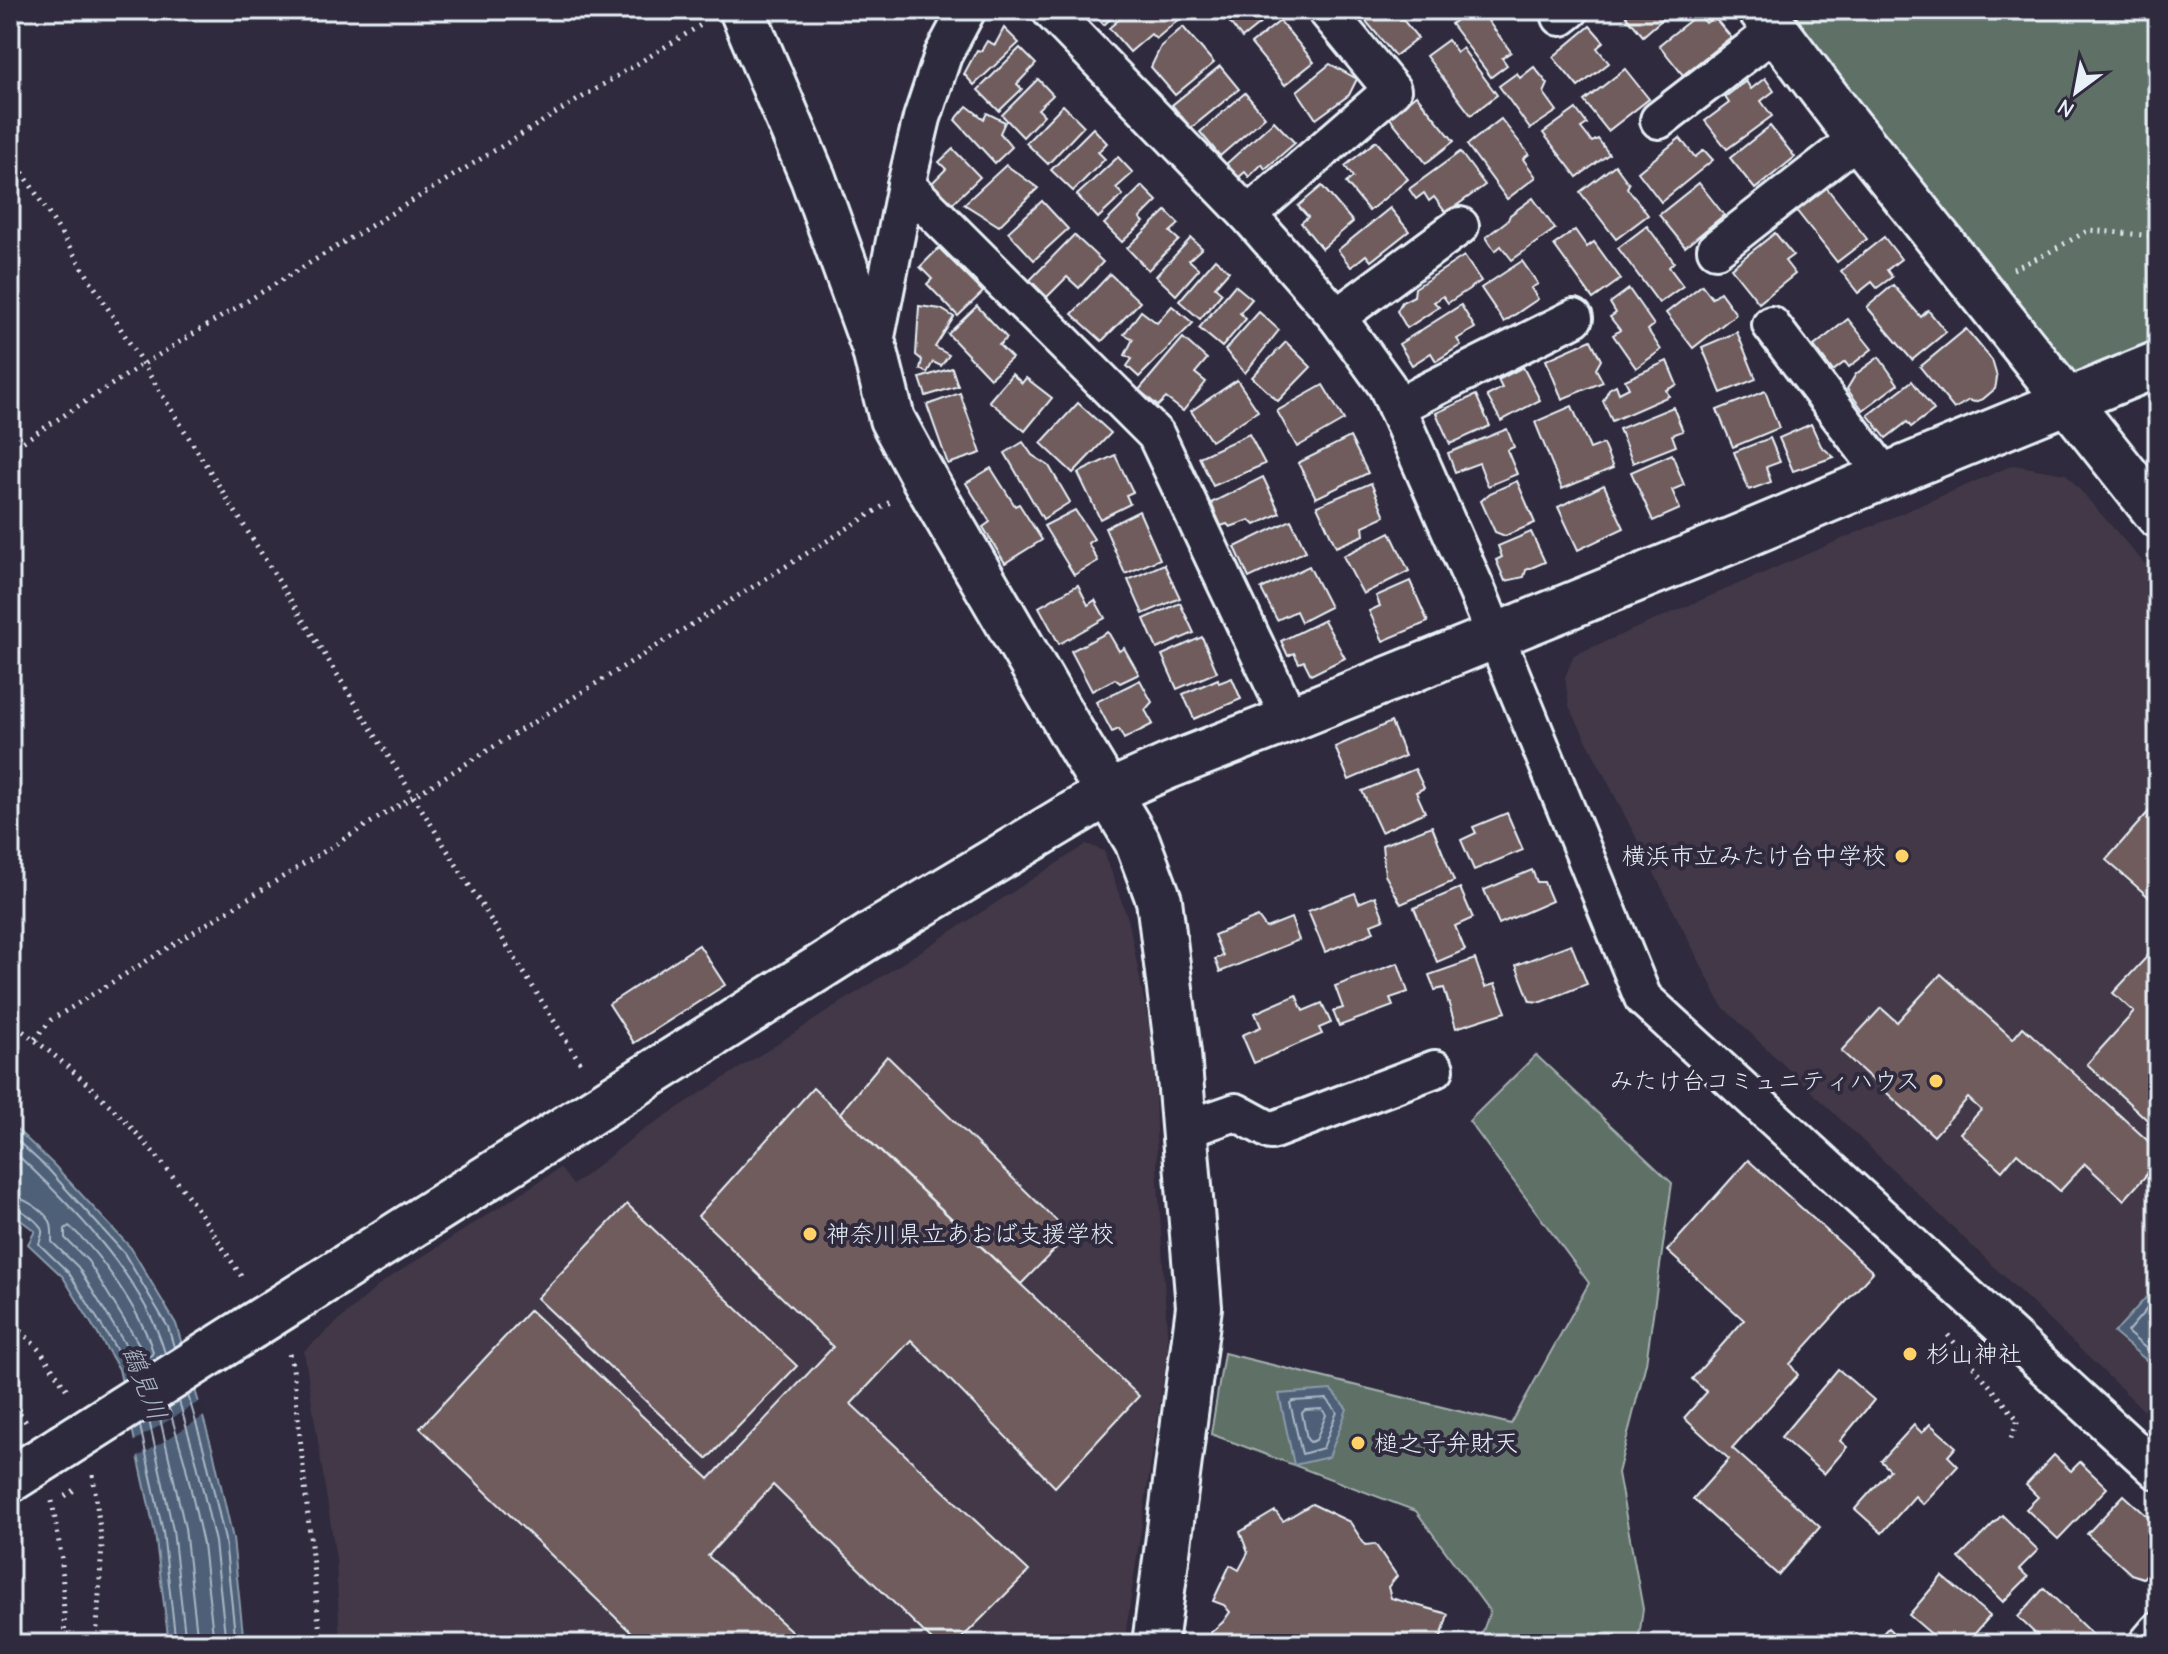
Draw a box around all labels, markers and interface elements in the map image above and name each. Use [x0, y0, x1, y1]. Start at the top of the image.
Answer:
north arrow [2036, 52, 2116, 132]
text: N [2053, 93, 2079, 123]
place label: 横浜市立みたけ台中学校 [1622, 842, 1886, 870]
marker: 横浜市立みたけ台中学校 [1893, 847, 1911, 865]
place label: みたけ台コミュニティハウス [1609, 1067, 1920, 1095]
marker: みたけ台コミュニティハウス [1927, 1072, 1945, 1090]
place label: 神奈川県立あおば支援学校 [826, 1220, 1114, 1248]
marker: 神奈川県立あおば支援学校 [801, 1225, 819, 1243]
place label: 杉山神社 [1926, 1340, 2022, 1368]
water label: 鶴見川 [116, 1342, 172, 1425]
marker: 杉山神社 [1901, 1345, 1919, 1363]
place label: 槌之子弁財天 [1374, 1429, 1518, 1457]
marker: 槌之子弁財天 [1349, 1434, 1367, 1452]

